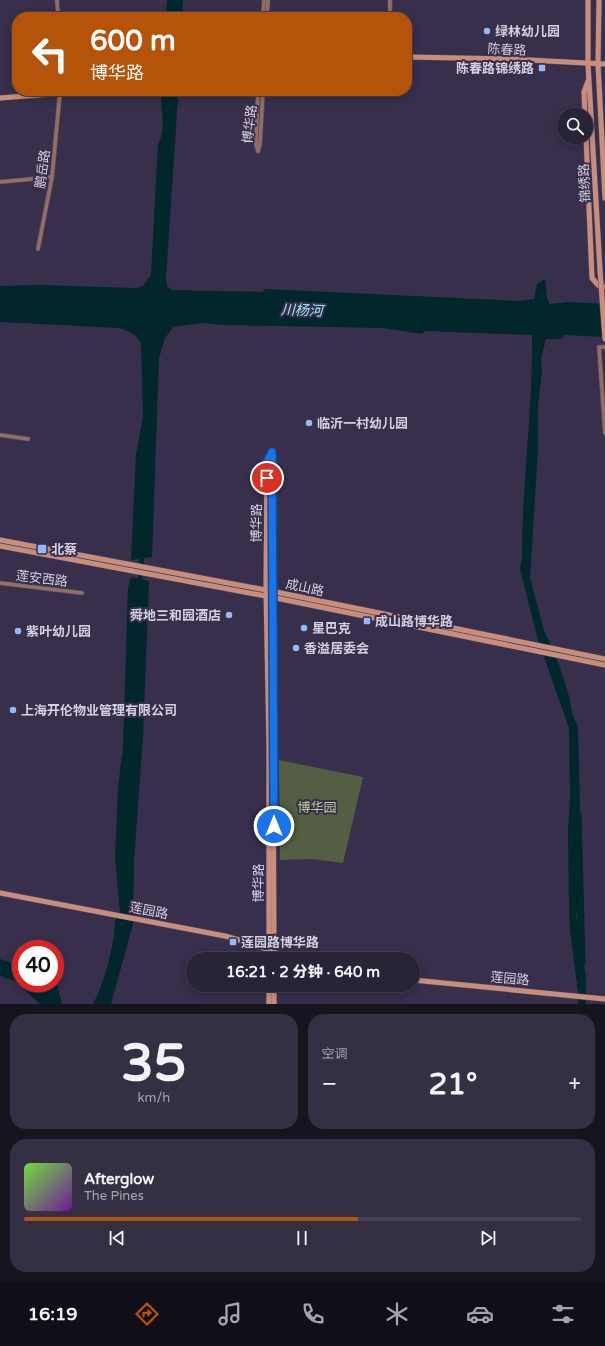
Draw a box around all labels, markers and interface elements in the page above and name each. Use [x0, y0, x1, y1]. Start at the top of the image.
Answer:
text: 600 m [90, 24, 176, 58]
place label: 绿林幼儿园 [495, 24, 560, 40]
marker: 绿林幼儿园 [482, 26, 492, 36]
icon: left [24, 28, 76, 80]
street label: 陈春路 [487, 41, 527, 59]
place label: 陈春路锦绣路 [456, 61, 534, 77]
text: 博华路 [90, 62, 144, 84]
marker: 陈春路锦绣路 [537, 63, 547, 73]
street label: 博华路 [240, 104, 260, 144]
map controls [557, 108, 593, 144]
button: search [557, 108, 593, 144]
street label: 鹏岳路 [32, 149, 54, 190]
street label: 锦绣路 [576, 163, 594, 203]
water label: 川杨河 [281, 301, 326, 320]
place label: 临沂一村幼儿园 [317, 416, 408, 432]
marker: 临沂一村幼儿园 [304, 418, 314, 428]
pin [250, 461, 284, 495]
icon: arrive [256, 467, 278, 489]
street label: 博华路 [249, 503, 265, 543]
place label: 北蔡 [51, 542, 77, 558]
marker: 北蔡 [36, 543, 48, 555]
street label: 莲安西路 [15, 568, 69, 590]
street label: 成山路 [284, 576, 326, 600]
place label: 舜地三和园酒店 [130, 608, 221, 624]
marker: 舜地三和园酒店 [224, 610, 234, 620]
place label: 成山路博华路 [375, 614, 453, 630]
marker: 成山路博华路 [362, 616, 372, 626]
place label: 星巴克 [312, 621, 351, 637]
marker: 星巴克 [299, 623, 309, 633]
place label: 紫叶幼儿园 [26, 624, 91, 640]
marker: 紫叶幼儿园 [13, 626, 23, 636]
place label: 香溢居委会 [304, 641, 369, 657]
marker: 香溢居委会 [291, 643, 301, 653]
place label: 上海开伦物业管理有限公司 [21, 703, 177, 719]
marker: 上海开伦物业管理有限公司 [8, 705, 18, 715]
park label: 博华园 [297, 800, 337, 816]
position arrow [253, 805, 295, 847]
street label: 博华路 [251, 863, 267, 903]
street label: 莲园路 [128, 899, 169, 923]
place label: 莲园路博华路 [241, 935, 319, 951]
marker: 莲园路博华路 [228, 937, 238, 947]
speed limit sign: 40 [12, 940, 64, 992]
text: 16:21 · 2 分钟 · 640 m [226, 963, 380, 981]
street label: 莲园路 [490, 969, 530, 989]
text: 35 [121, 1032, 186, 1095]
text: 空调 [322, 1046, 348, 1062]
text: 21° [428, 1066, 477, 1103]
text: − [322, 1071, 337, 1097]
text: + [569, 1071, 581, 1097]
text: km/h [137, 1090, 170, 1106]
text: Afterglow [84, 1170, 154, 1188]
text: The Pines [84, 1188, 144, 1204]
icon: previous [106, 1227, 128, 1249]
icon: pause [291, 1227, 313, 1249]
icon: next [477, 1227, 499, 1249]
icon: directions [133, 1300, 161, 1328]
icon: music [216, 1300, 244, 1328]
icon: phone [299, 1300, 327, 1328]
icon: climate [383, 1300, 411, 1328]
icon: car [466, 1300, 494, 1328]
icon: filters [549, 1300, 577, 1328]
text: 16:19 [28, 1303, 78, 1325]

